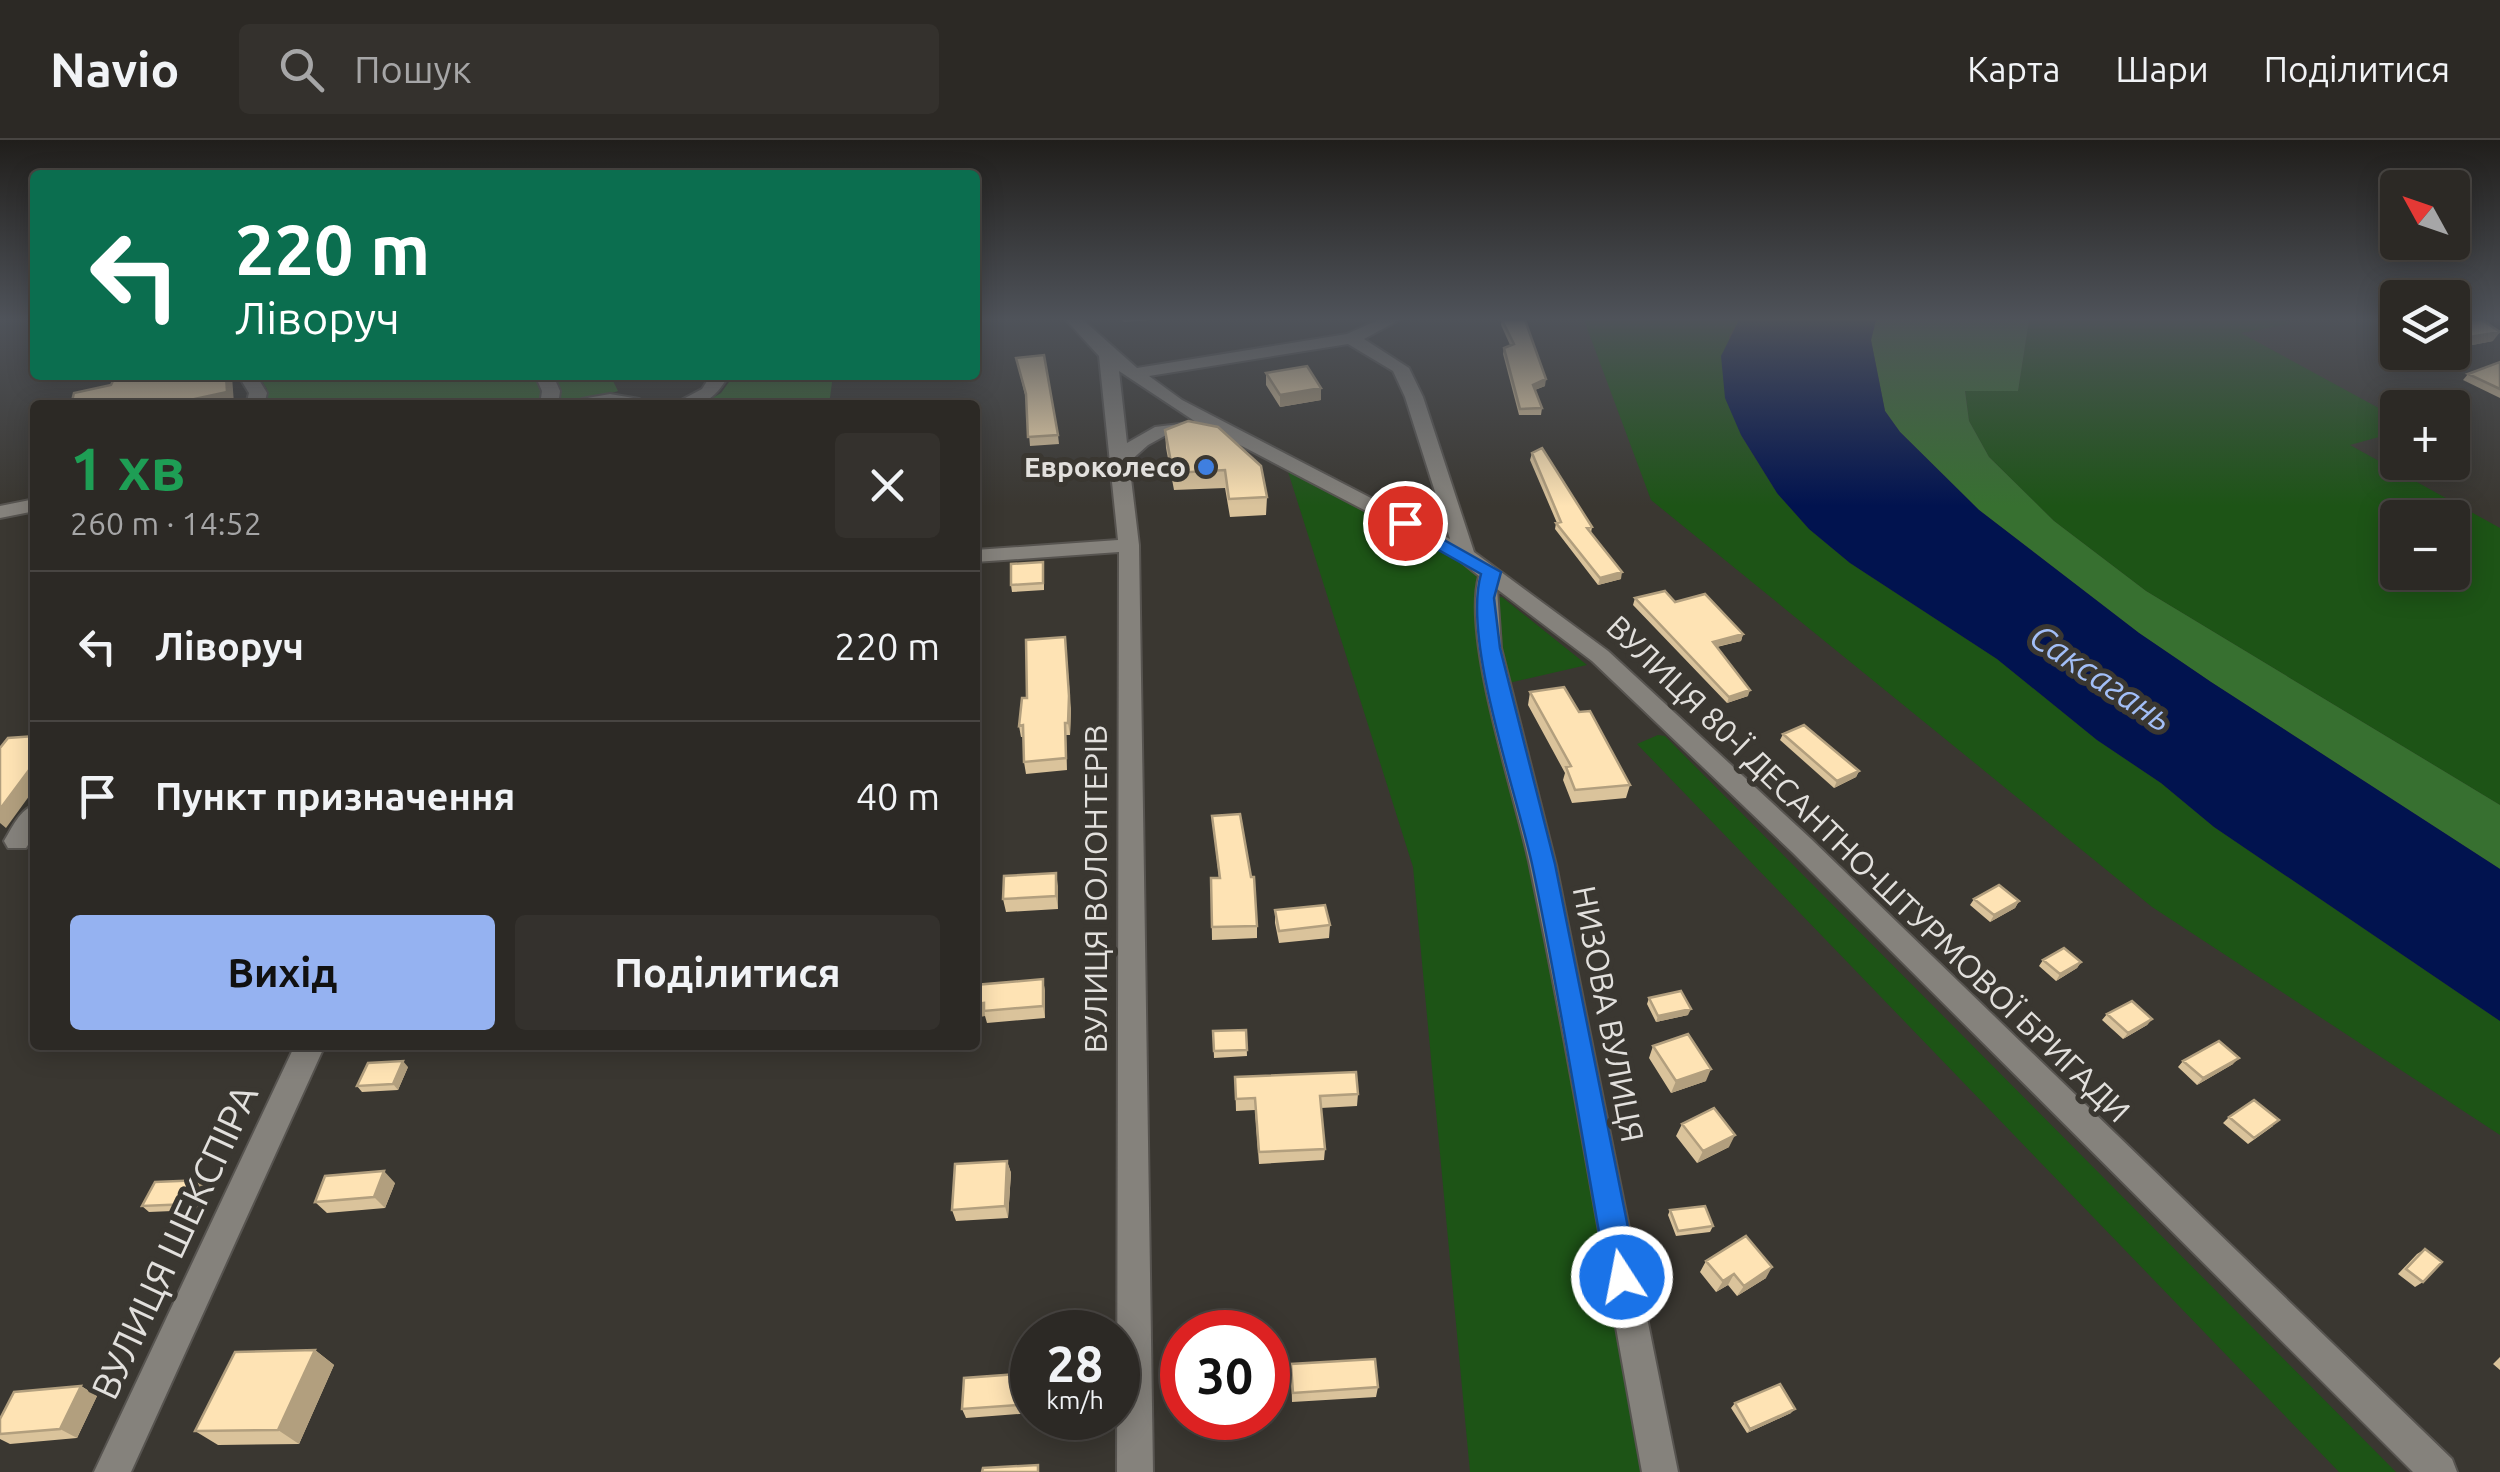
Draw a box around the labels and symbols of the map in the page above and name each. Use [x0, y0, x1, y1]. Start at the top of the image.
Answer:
north arrow [2380, 170, 2470, 260]
place label: Евроколесо [1024, 451, 1186, 482]
marker: Евроколесо [1195, 456, 1217, 478]
pin [1363, 481, 1448, 566]
street label: ВУЛИЦЯ 80-Ї ДЕСАНТНО-ШТУРМОВОЇ БРИГАДИ [1600, 608, 2137, 1129]
water label: Саксагань [2023, 615, 2180, 739]
street label: ВУЛИЦЯ ВОЛОНТЕРІВ [1077, 725, 1113, 1053]
street label: НИЗОВА ВУЛИЦЯ [1566, 883, 1651, 1145]
street label: ВУЛИЦЯ ШЕКСПІРА [83, 1078, 265, 1405]
position arrow [1570, 1225, 1674, 1329]
speed limit sign: 30 [1160, 1310, 1290, 1440]

